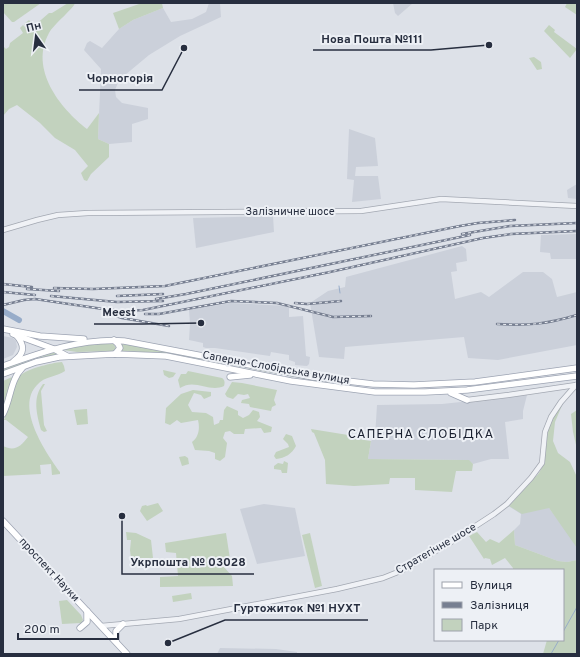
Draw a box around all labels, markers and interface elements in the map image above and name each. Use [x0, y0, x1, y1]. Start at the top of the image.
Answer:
north arrow [16, 16, 56, 56]
text: Пн [25, 19, 43, 36]
callout: Нова Пошта №111 [313, 26, 431, 50]
text: Нова Пошта №111 [321, 32, 423, 48]
callout: Чорногорія [79, 66, 162, 90]
text: Чорногорія [87, 71, 153, 87]
street label: Залізничне шосе [245, 205, 335, 219]
callout: Meest [94, 300, 143, 324]
text: Meest [102, 305, 136, 321]
street label: Саперно-Слобідська вулиця [201, 348, 351, 388]
district label: САПЕРНА СЛОБІДКА [348, 427, 494, 443]
street label: Стратегічне шосе [393, 520, 479, 578]
street label: проспект Науки [16, 535, 82, 605]
callout: Укрпошта № 03028 [122, 550, 254, 574]
text: Укрпошта № 03028 [130, 555, 246, 571]
legend [434, 569, 564, 641]
text: Вулиця [470, 578, 512, 594]
callout: Гуртожиток №1 НУХТ [225, 596, 368, 620]
text: Залізниця [470, 598, 529, 614]
text: Гуртожиток №1 НУХТ [233, 601, 361, 617]
scale bar [18, 615, 118, 641]
text: Парк [470, 618, 498, 634]
text: 200 m [24, 622, 60, 638]

